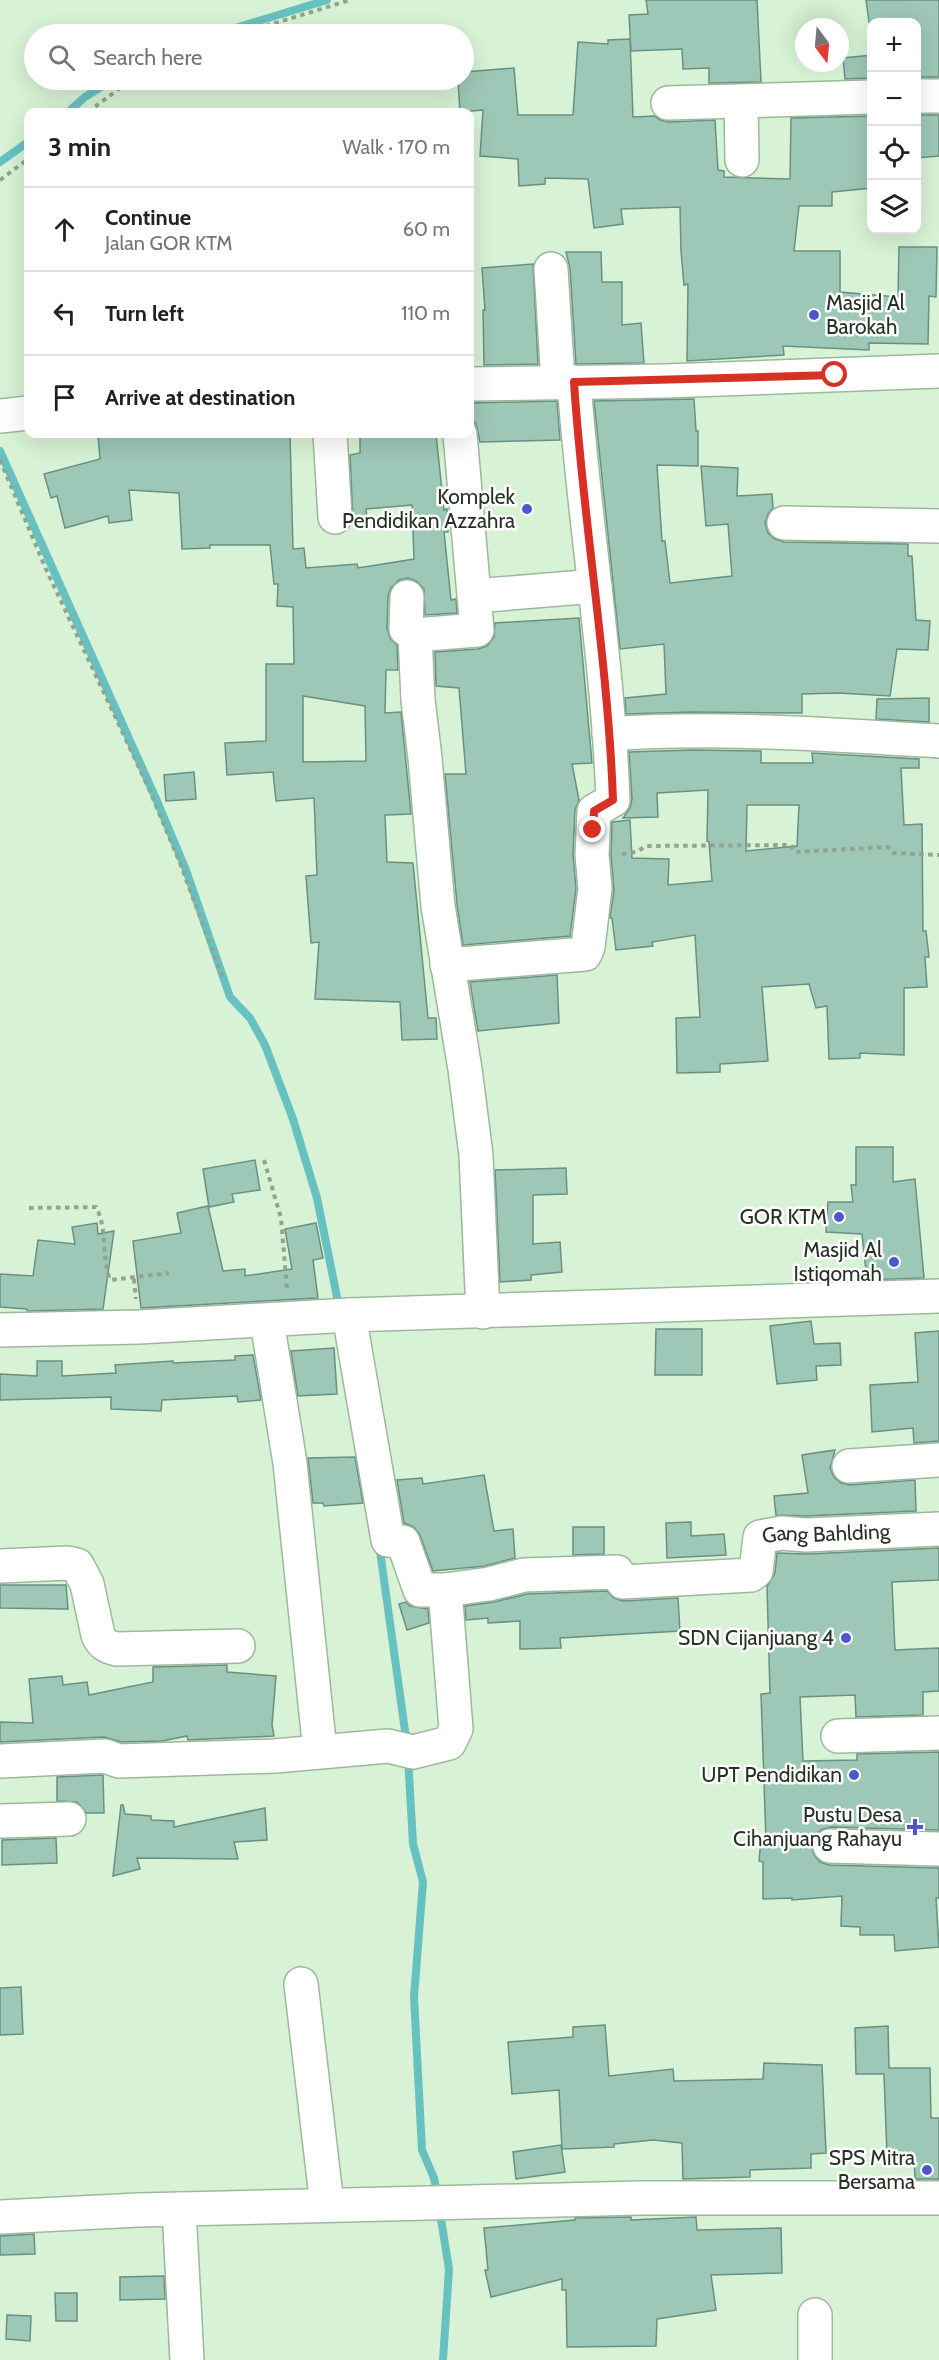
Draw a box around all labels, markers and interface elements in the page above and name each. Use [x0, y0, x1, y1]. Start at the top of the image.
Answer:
north arrow [795, 18, 849, 72]
map controls [867, 18, 921, 234]
button: + [867, 18, 921, 72]
search box [24, 24, 474, 90]
icon: search [45, 41, 78, 74]
text: Search here [93, 44, 202, 71]
button: − [867, 72, 921, 126]
button: locate [867, 126, 921, 180]
text: 3 min [48, 131, 111, 163]
text: Walk · 170 m [342, 135, 450, 159]
button: layers [867, 180, 921, 234]
text: Continue [105, 204, 191, 231]
icon: ahead [48, 213, 81, 246]
text: 60 m [403, 217, 450, 241]
text: Jalan GOR KTM [105, 231, 233, 255]
place label: Masjid Al Barokah [826, 290, 905, 339]
icon: left [48, 297, 81, 330]
text: Turn left [105, 300, 184, 327]
text: 110 m [401, 301, 450, 325]
marker: Masjid Al Barokah [807, 308, 821, 322]
route start [821, 361, 847, 387]
icon: arrive [48, 381, 81, 414]
text: Arrive at destination [105, 384, 295, 411]
place label: Komplek Pendidikan Azzahra [342, 484, 516, 533]
marker: Komplek Pendidikan Azzahra [520, 502, 534, 516]
route end [579, 816, 605, 842]
place label: GOR KTM [740, 1204, 827, 1229]
marker: GOR KTM [832, 1210, 846, 1224]
place label: Masjid Al Istiqomah [794, 1237, 882, 1286]
marker: Masjid Al Istiqomah [887, 1255, 901, 1269]
street label: Gang Bahlding [760, 1518, 891, 1548]
place label: SDN Cijanjuang 4 [678, 1625, 834, 1651]
marker: SDN Cijanjuang 4 [839, 1631, 853, 1645]
place label: UPT Pendidikan [701, 1762, 842, 1787]
marker: UPT Pendidikan [847, 1768, 861, 1782]
place label: Pustu Desa Cihanjuang Rahayu [733, 1802, 902, 1852]
marker: Pustu Desa Cihanjuang Rahayu [906, 1818, 924, 1836]
place label: SPS Mitra Bersama [829, 2145, 915, 2194]
marker: SPS Mitra Bersama [920, 2163, 934, 2177]

